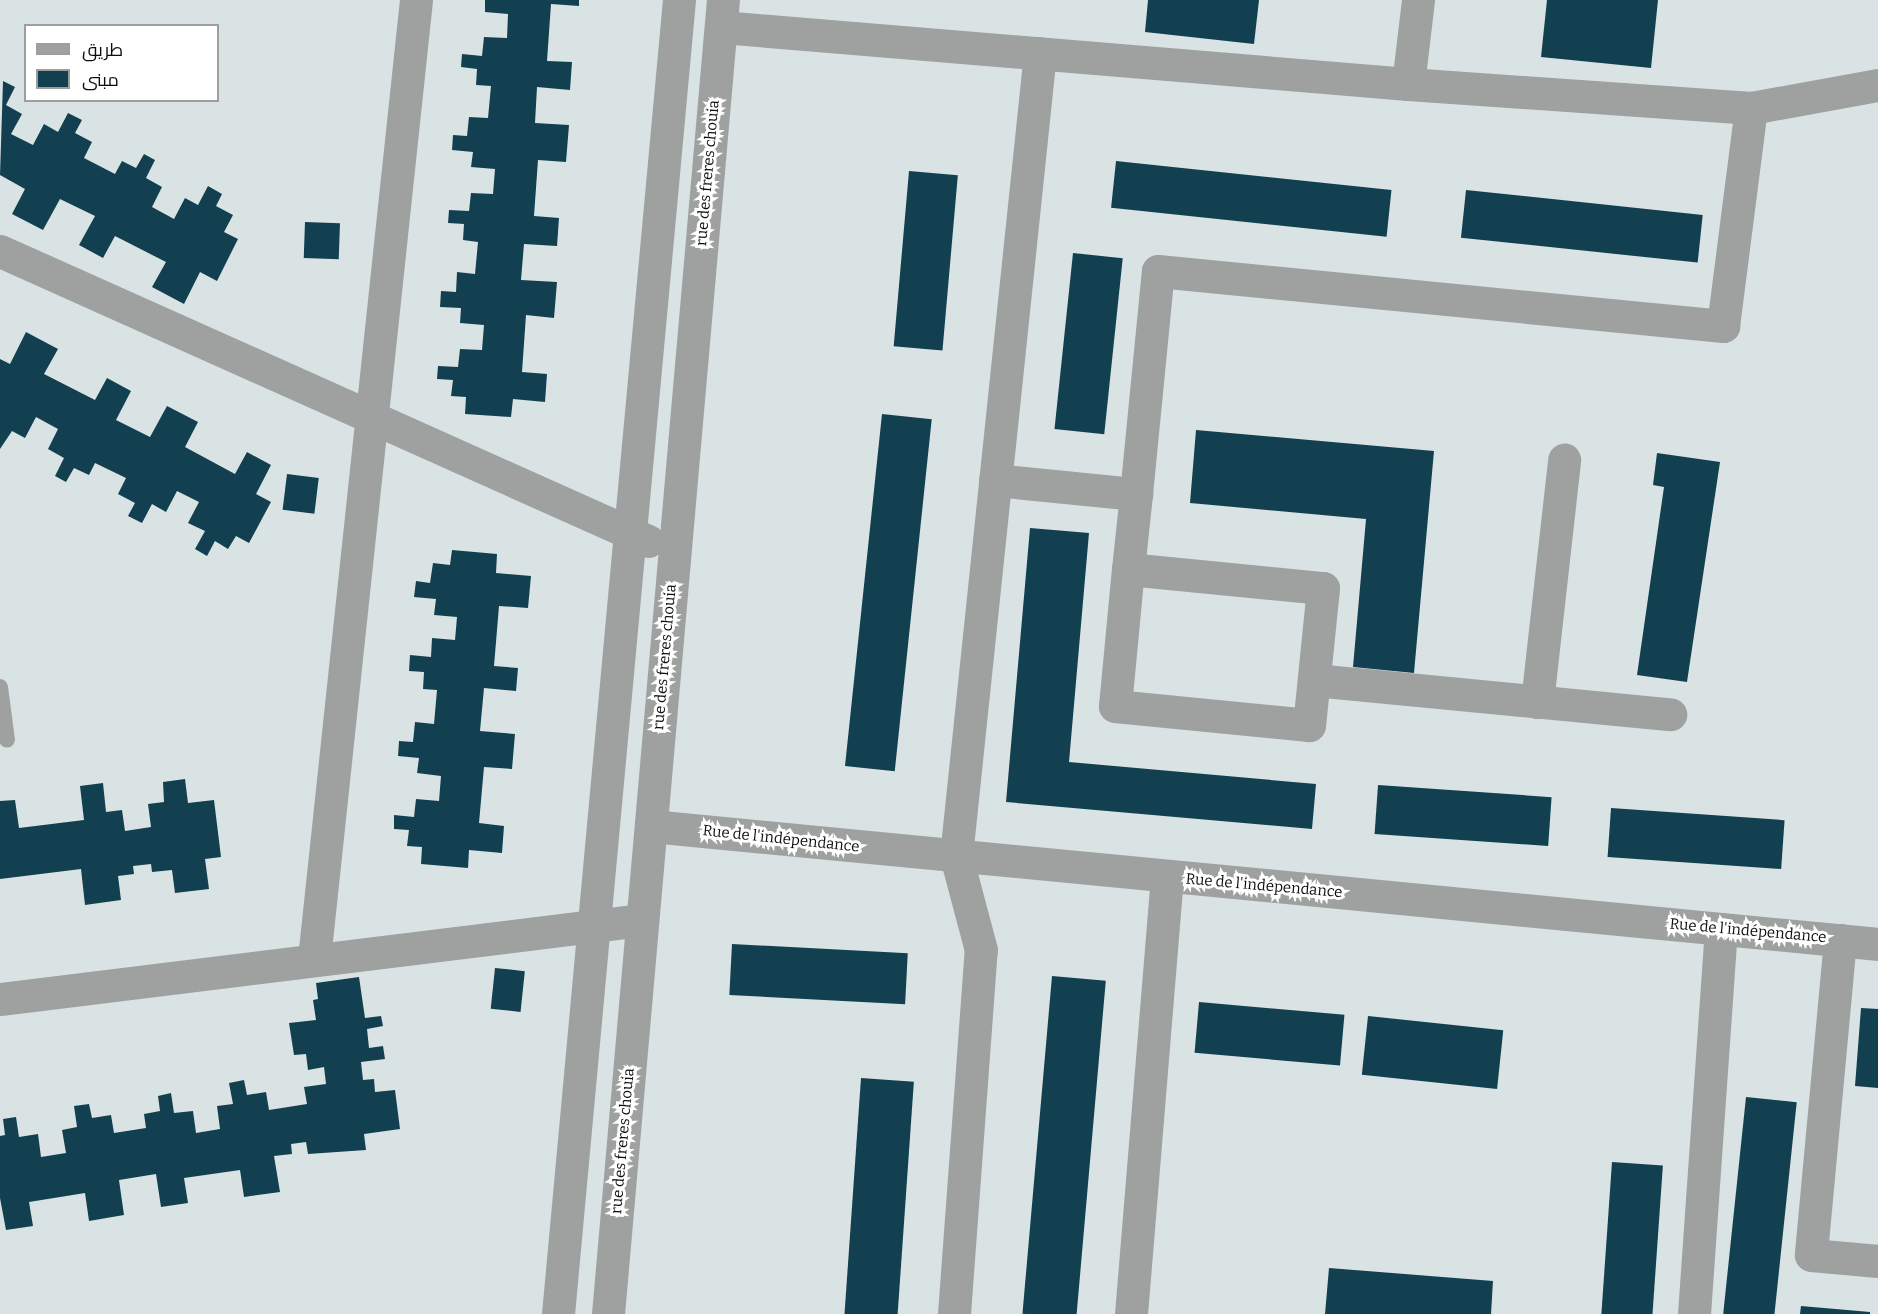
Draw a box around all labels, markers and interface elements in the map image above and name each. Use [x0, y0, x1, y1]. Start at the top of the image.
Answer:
legend [24, 24, 219, 102]
text: طريق [82, 39, 123, 61]
text: مبنى [82, 69, 119, 91]
street label: rue des freres chouia [693, 99, 723, 247]
street label: rue des freres chouia [650, 583, 680, 731]
street label: Rue de l'indépendance [702, 822, 860, 856]
street label: Rue de l'indépendance [1185, 870, 1343, 902]
street label: Rue de l'indépendance [1669, 915, 1827, 947]
street label: rue des freres chouia [608, 1067, 638, 1215]

